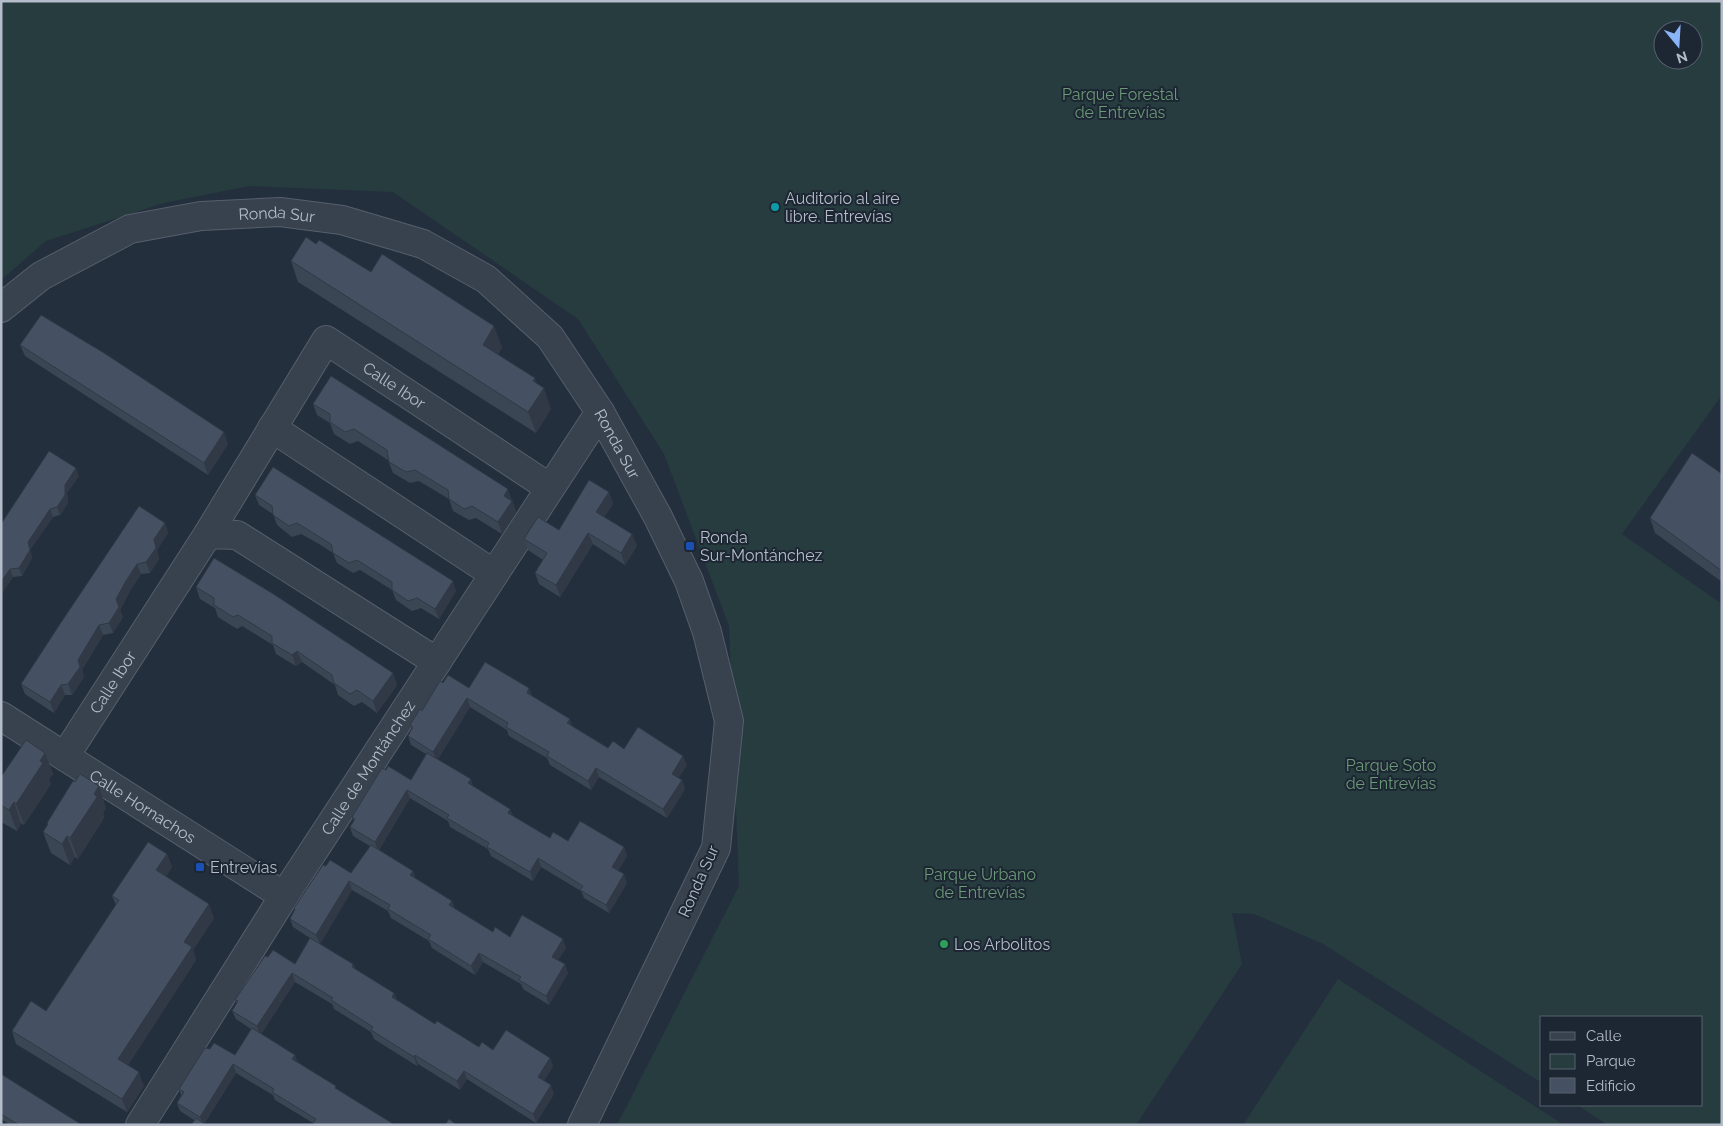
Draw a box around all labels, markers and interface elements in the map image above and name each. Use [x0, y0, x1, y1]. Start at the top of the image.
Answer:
north arrow [1653, 20, 1703, 70]
text: N [1674, 48, 1690, 67]
park label: Parque Forestal de Entrevías [1062, 85, 1179, 122]
place label: Auditorio al aire libre. Entrevías [785, 189, 900, 226]
marker: Auditorio al aire libre. Entrevías [769, 201, 781, 213]
street label: Ronda Sur [238, 203, 316, 226]
street label: Calle Ibor [359, 358, 429, 413]
street label: Ronda Sur [590, 406, 644, 482]
place label: Ronda Sur-Montánchez [700, 528, 822, 565]
marker: Ronda Sur-Montánchez [684, 540, 696, 552]
street label: Calle Ibor [86, 647, 140, 717]
street label: Calle de Montánchez [318, 697, 419, 839]
park label: Parque Soto de Entrevías [1346, 756, 1437, 793]
street label: Calle Hornachos [86, 766, 199, 848]
street label: Ronda Sur [674, 842, 723, 920]
place label: Entrevías [210, 858, 278, 877]
marker: Entrevías [194, 861, 206, 873]
park label: Parque Urbano de Entrevías [924, 865, 1036, 902]
place label: Los Arbolitos [954, 935, 1050, 954]
marker: Los Arbolitos [938, 938, 950, 950]
legend [1540, 1016, 1703, 1106]
text: Calle [1586, 1027, 1622, 1045]
text: Parque [1586, 1052, 1636, 1070]
text: Edificio [1586, 1077, 1636, 1095]

